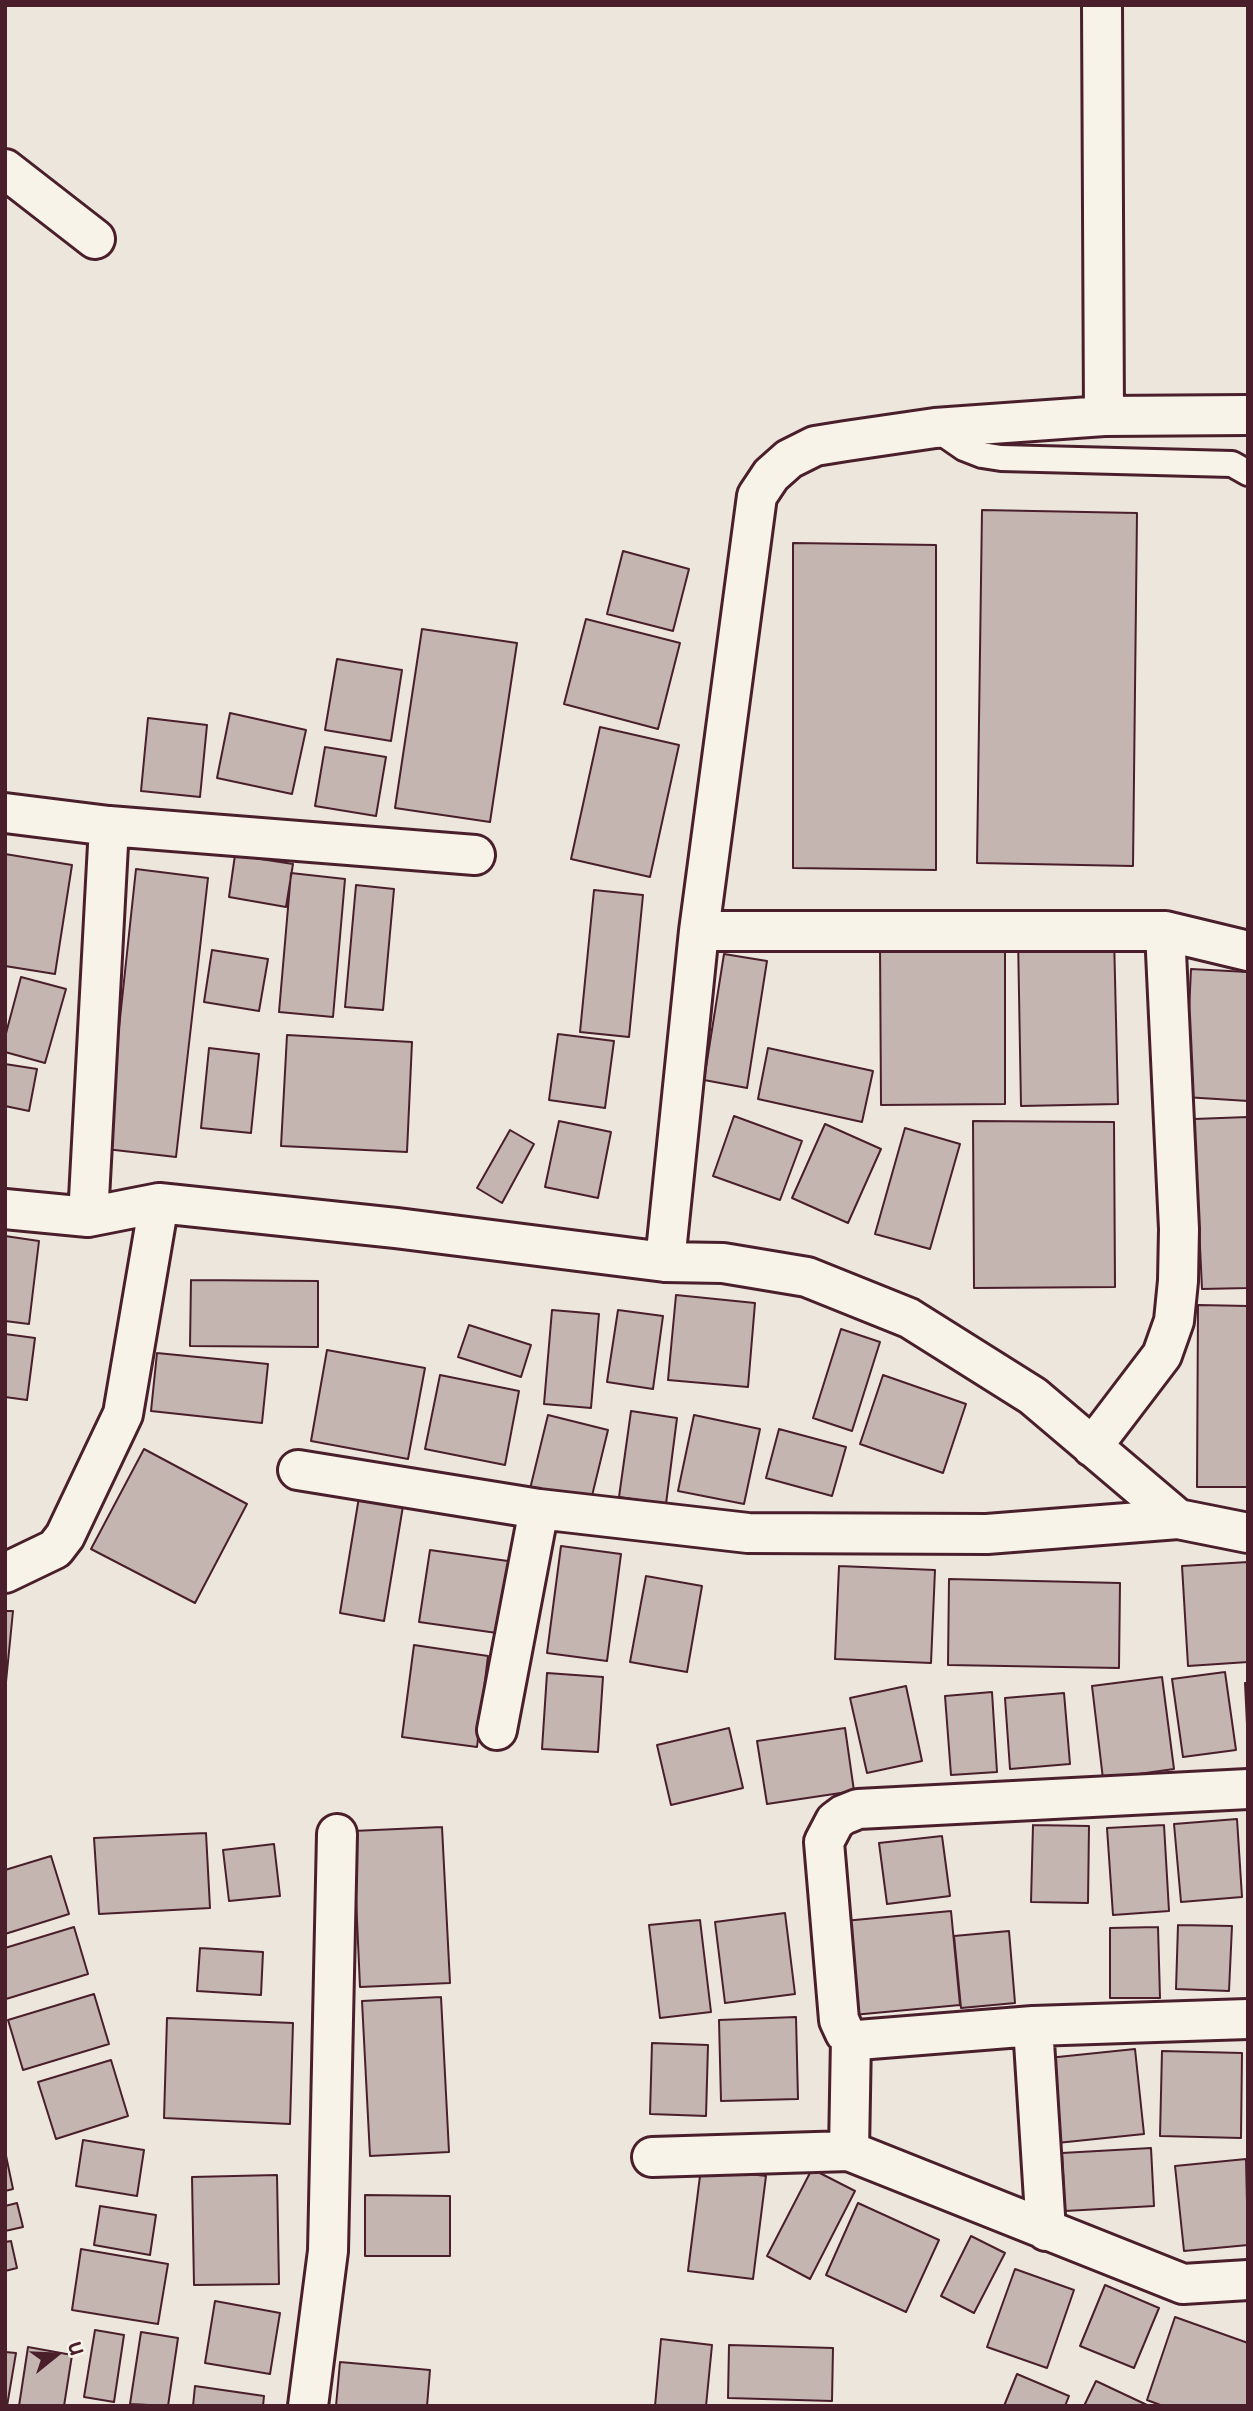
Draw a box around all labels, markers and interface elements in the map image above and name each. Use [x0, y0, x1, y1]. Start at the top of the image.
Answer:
north arrow [21, 2320, 91, 2390]
text: U [62, 2338, 90, 2359]

